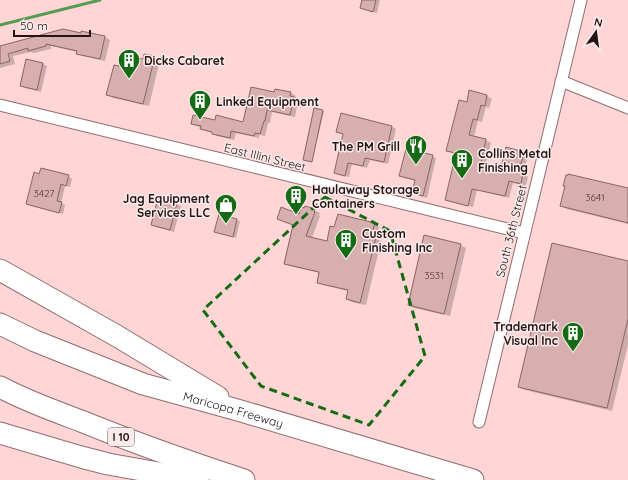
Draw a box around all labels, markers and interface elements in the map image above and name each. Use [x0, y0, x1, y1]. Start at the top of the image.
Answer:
scale bar [14, 12, 90, 38]
north arrow [576, 12, 616, 52]
text: N [593, 15, 604, 30]
text: 50 m [20, 18, 48, 33]
building icon: Dicks Cabaret [116, 47, 142, 80]
place label: Dicks Cabaret [144, 53, 225, 68]
building icon: Linked Equipment [187, 88, 213, 121]
place label: Linked Equipment [216, 94, 319, 109]
restaurant icon: The PM Grill [403, 133, 429, 166]
place label: The PM Grill [332, 139, 400, 154]
street label: East Illini Street [223, 140, 307, 174]
place label: Collins Metal Finishing [478, 146, 551, 175]
building icon: Collins Metal Finishing [449, 147, 475, 180]
place label: Haulaway Storage Containers [312, 182, 420, 211]
building icon: Haulaway Storage Containers [283, 183, 309, 216]
street label: South 36th Street [492, 183, 530, 279]
house number: 3427 [34, 187, 55, 200]
place label: Jag Equipment Services LLC [123, 191, 210, 220]
house number: 3641 [585, 191, 605, 204]
shop icon: Jag Equipment Services LLC [213, 192, 239, 225]
place label: Custom Finishing Inc [362, 226, 432, 255]
building icon: Custom Finishing Inc [333, 227, 359, 260]
house number: 3531 [424, 269, 444, 282]
place label: Trademark Visual Inc [493, 319, 558, 348]
building icon: Trademark Visual Inc [560, 320, 586, 353]
street label: Maricopa Freeway [182, 388, 285, 431]
road number: I 10 [108, 428, 134, 446]

